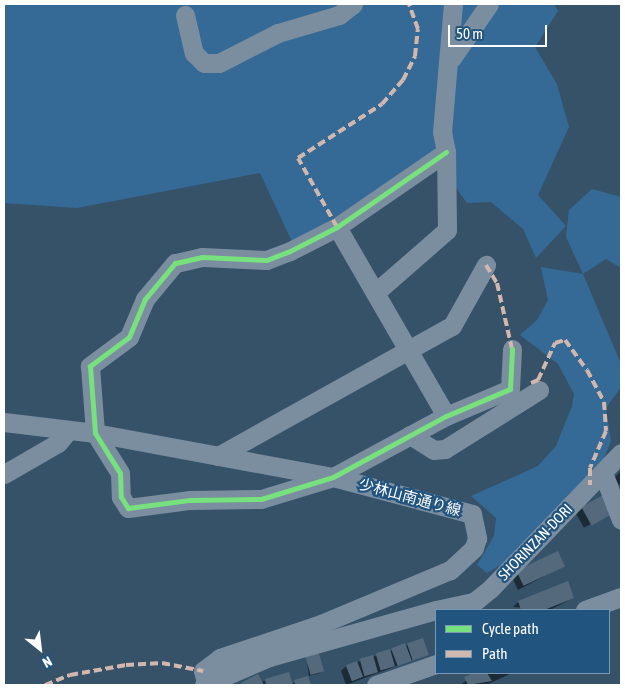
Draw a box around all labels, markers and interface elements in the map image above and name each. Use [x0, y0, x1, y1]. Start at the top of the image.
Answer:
scale bar [450, 15, 549, 47]
text: 50 m [456, 25, 483, 42]
street label: 少林山南通り線 [357, 475, 463, 519]
street label: SHORINZAN-DORI [494, 500, 576, 584]
legend [435, 609, 610, 674]
text: Cycle path [482, 620, 539, 637]
north arrow [15, 624, 65, 674]
text: Path [482, 645, 508, 662]
text: N [40, 653, 55, 671]

